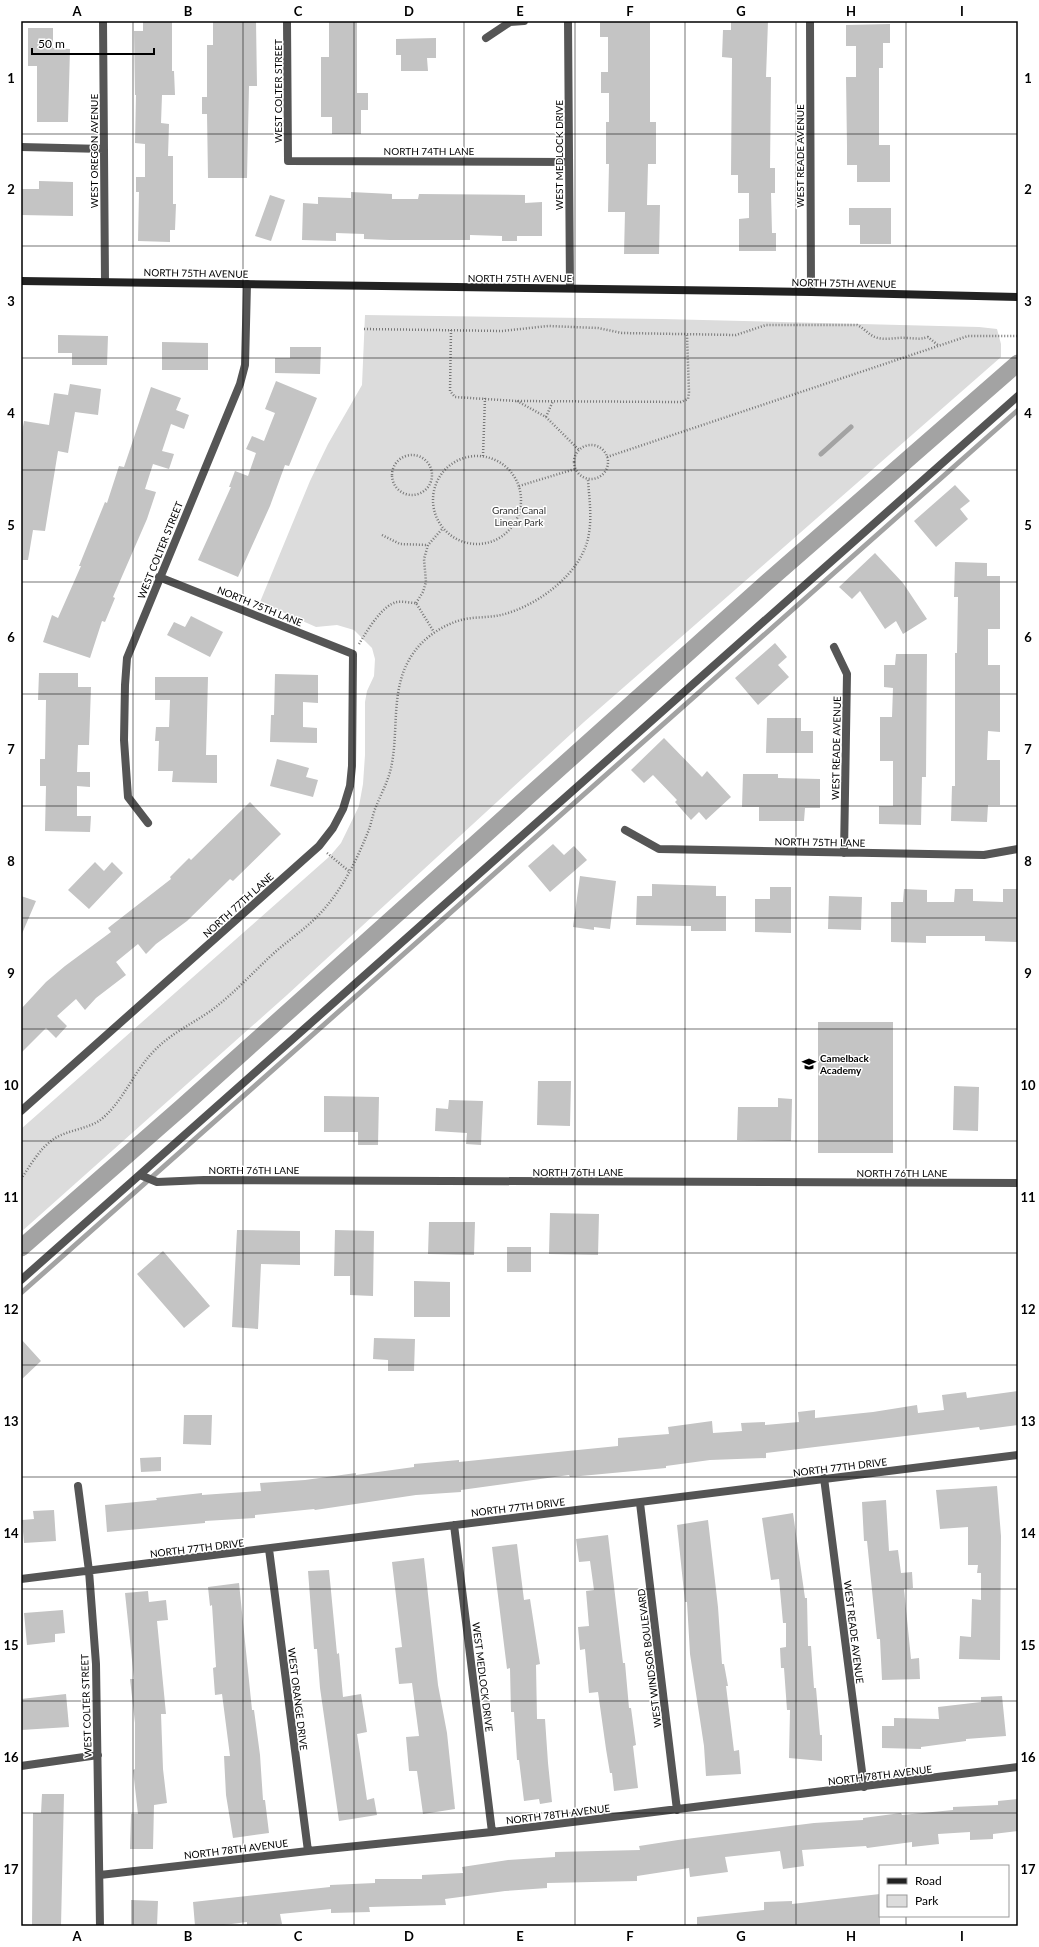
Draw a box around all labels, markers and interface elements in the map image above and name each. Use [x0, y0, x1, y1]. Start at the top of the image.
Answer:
text: A [71, 3, 82, 19]
text: B [184, 3, 193, 19]
text: C [294, 3, 303, 19]
text: D [404, 3, 414, 19]
text: E [516, 3, 524, 19]
text: F [626, 3, 634, 19]
text: G [736, 3, 746, 19]
text: H [846, 3, 856, 19]
text: I [960, 3, 964, 19]
scale bar [32, 30, 154, 56]
text: 50 m [38, 36, 65, 51]
street label: WEST COLTER STREET [272, 39, 284, 143]
text: 1 [7, 70, 15, 86]
text: 1 [1024, 70, 1032, 86]
street label: WEST OREGON AVENUE [88, 94, 100, 208]
street label: WEST MEDLOCK DRIVE [553, 100, 565, 210]
street label: WEST READE AVENUE [794, 104, 806, 208]
street label: NORTH 74TH LANE [384, 145, 475, 157]
text: 2 [7, 181, 15, 197]
text: 2 [1024, 181, 1032, 197]
street label: NORTH 75TH AVENUE [144, 266, 249, 280]
street label: NORTH 75TH AVENUE [468, 272, 573, 284]
street label: NORTH 75TH AVENUE [792, 276, 897, 290]
text: 3 [7, 293, 15, 309]
text: 3 [1024, 293, 1032, 309]
text: 4 [7, 405, 15, 421]
text: 4 [1024, 405, 1032, 421]
street label: WEST COLTER STREET [135, 499, 185, 600]
park label: Grand Canal Linear Park [492, 504, 546, 528]
text: 5 [7, 517, 15, 533]
text: 5 [1024, 517, 1032, 533]
street label: NORTH 75TH LANE [216, 583, 305, 629]
text: 6 [7, 629, 15, 645]
text: 6 [1024, 629, 1032, 645]
street label: WEST READE AVENUE [829, 696, 843, 800]
text: 7 [7, 741, 15, 757]
text: 7 [1024, 741, 1032, 757]
street label: NORTH 75TH LANE [775, 835, 866, 849]
text: 8 [7, 853, 15, 869]
text: 8 [1024, 853, 1032, 869]
street label: NORTH 77TH LANE [200, 870, 276, 940]
text: 9 [7, 965, 15, 981]
text: 9 [1024, 965, 1032, 981]
place label: Camelback Academy [819, 1052, 869, 1076]
school or university icon: Camelback Academy [801, 1056, 817, 1072]
text: 10 [3, 1077, 19, 1093]
text: 10 [1020, 1077, 1036, 1093]
street label: NORTH 76TH LANE [209, 1164, 300, 1176]
street label: NORTH 76TH LANE [533, 1166, 624, 1178]
street label: NORTH 76TH LANE [857, 1167, 948, 1179]
text: 11 [3, 1189, 19, 1205]
text: 11 [1020, 1189, 1036, 1205]
text: 12 [3, 1301, 19, 1317]
text: 12 [1020, 1301, 1036, 1317]
text: 13 [3, 1413, 19, 1429]
text: 13 [1020, 1413, 1036, 1429]
street label: NORTH 77TH DRIVE [792, 1455, 888, 1479]
street label: NORTH 77TH DRIVE [470, 1495, 566, 1519]
text: 14 [3, 1525, 19, 1541]
text: 14 [1020, 1525, 1036, 1541]
street label: NORTH 77TH DRIVE [149, 1536, 245, 1560]
street label: WEST READE AVENUE [842, 1580, 866, 1684]
street label: WEST WINDSOR BOULEVARD [634, 1587, 663, 1728]
street label: WEST MEDLOCK DRIVE [470, 1622, 496, 1733]
text: 15 [3, 1637, 19, 1653]
text: 15 [1020, 1637, 1036, 1653]
street label: WEST ORANGE DRIVE [286, 1647, 310, 1751]
street label: WEST COLTER STREET [78, 1654, 94, 1758]
text: 16 [3, 1749, 19, 1765]
text: 16 [1020, 1749, 1036, 1765]
street label: NORTH 78TH AVENUE [827, 1763, 933, 1787]
street label: NORTH 78TH AVENUE [505, 1802, 611, 1826]
street label: NORTH 78TH AVENUE [183, 1837, 289, 1861]
text: 17 [3, 1861, 19, 1877]
text: 17 [1020, 1861, 1036, 1877]
legend [879, 1865, 1009, 1917]
text: Road [915, 1873, 942, 1888]
text: Park [915, 1893, 939, 1908]
text: A [71, 1928, 82, 1944]
text: B [184, 1928, 193, 1944]
text: C [294, 1928, 303, 1944]
text: D [404, 1928, 414, 1944]
text: E [516, 1928, 524, 1944]
text: F [626, 1928, 634, 1944]
text: G [736, 1928, 746, 1944]
text: H [846, 1928, 856, 1944]
text: I [960, 1928, 964, 1944]

